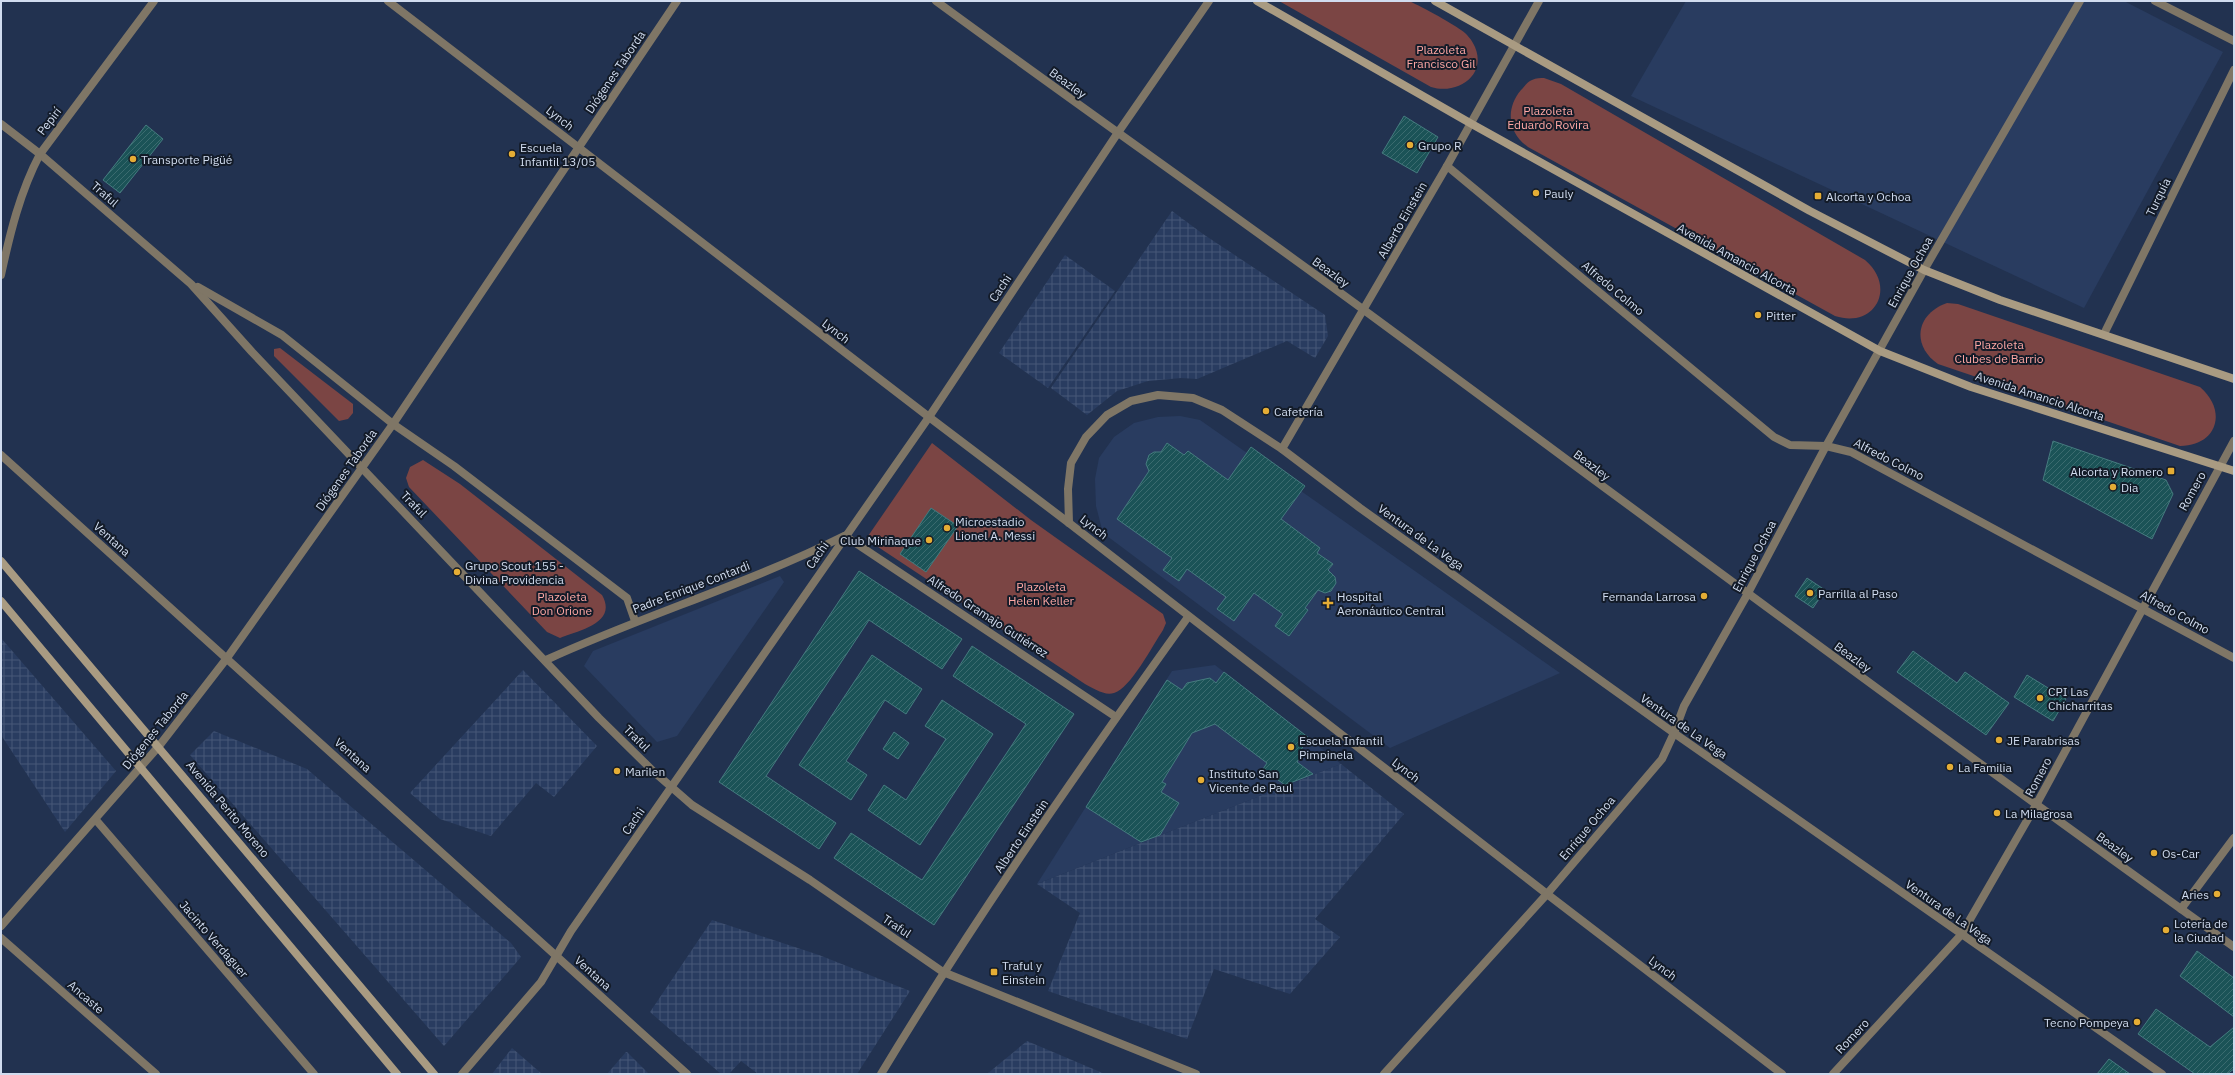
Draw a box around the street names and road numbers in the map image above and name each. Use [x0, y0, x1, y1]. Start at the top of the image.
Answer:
street label: Diógenes Taborda [582, 27, 649, 116]
street label: Beazley [1047, 65, 1089, 101]
street label: Lynch [543, 102, 577, 134]
street label: Pepirí [34, 104, 64, 138]
street label: Turquía [2142, 175, 2174, 219]
street label: Traful [88, 178, 122, 210]
street label: Alberto Einstein [1374, 179, 1430, 261]
street label: Avenida Amancio Alcorta [1675, 220, 1800, 298]
street label: Enrique Ochoa [1884, 233, 1936, 310]
street label: Beazley [1310, 254, 1352, 290]
street label: Alfredo Colmo [1579, 258, 1647, 319]
street label: Cachi [985, 271, 1015, 305]
street label: Lynch [819, 315, 853, 347]
street label: Avenida Amancio Alcorta [1974, 368, 2107, 424]
street label: Diógenes Taborda [312, 426, 380, 514]
street label: Alfredo Colmo [1851, 435, 1927, 483]
street label: Beazley [1571, 446, 1613, 484]
street label: Romero [2175, 469, 2209, 513]
street label: Traful [398, 488, 430, 520]
street label: Ventura de La Vega [1375, 501, 1467, 574]
street label: Lynch [1077, 511, 1111, 543]
street label: Enrique Ochoa [1729, 517, 1779, 594]
street label: Ventana [91, 519, 134, 560]
street label: Cachi [802, 539, 832, 571]
street label: Padre Enrique Contardi [630, 558, 752, 616]
street label: Alfredo Gramajo Gutiérrez [925, 571, 1051, 661]
street label: Alfredo Colmo [2138, 587, 2213, 637]
street label: Beazley [1832, 639, 1874, 675]
street label: Diógenes Taborda [119, 687, 192, 772]
street label: Ventura de La Vega [1638, 690, 1731, 762]
street label: Traful [621, 722, 653, 754]
street label: Ventana [332, 735, 375, 776]
street label: Lynch [1389, 754, 1423, 786]
street label: Romero [2021, 755, 2055, 799]
street label: Avenida Perito Moreno [183, 758, 273, 861]
street label: Enrique Ochoa [1556, 793, 1618, 863]
street label: Alberto Einstein [991, 796, 1051, 876]
street label: Cachi [618, 805, 648, 837]
street label: Beazley [2094, 829, 2136, 865]
street label: Ventura de La Vega [1903, 876, 1996, 948]
street label: Jacinto Verdaguer [176, 897, 252, 981]
street label: Traful [880, 911, 914, 941]
street label: Ventana [572, 953, 615, 994]
street label: Lynch [1646, 953, 1680, 983]
street label: Ancaste [65, 977, 108, 1017]
street label: Romero [1832, 1015, 1872, 1057]

